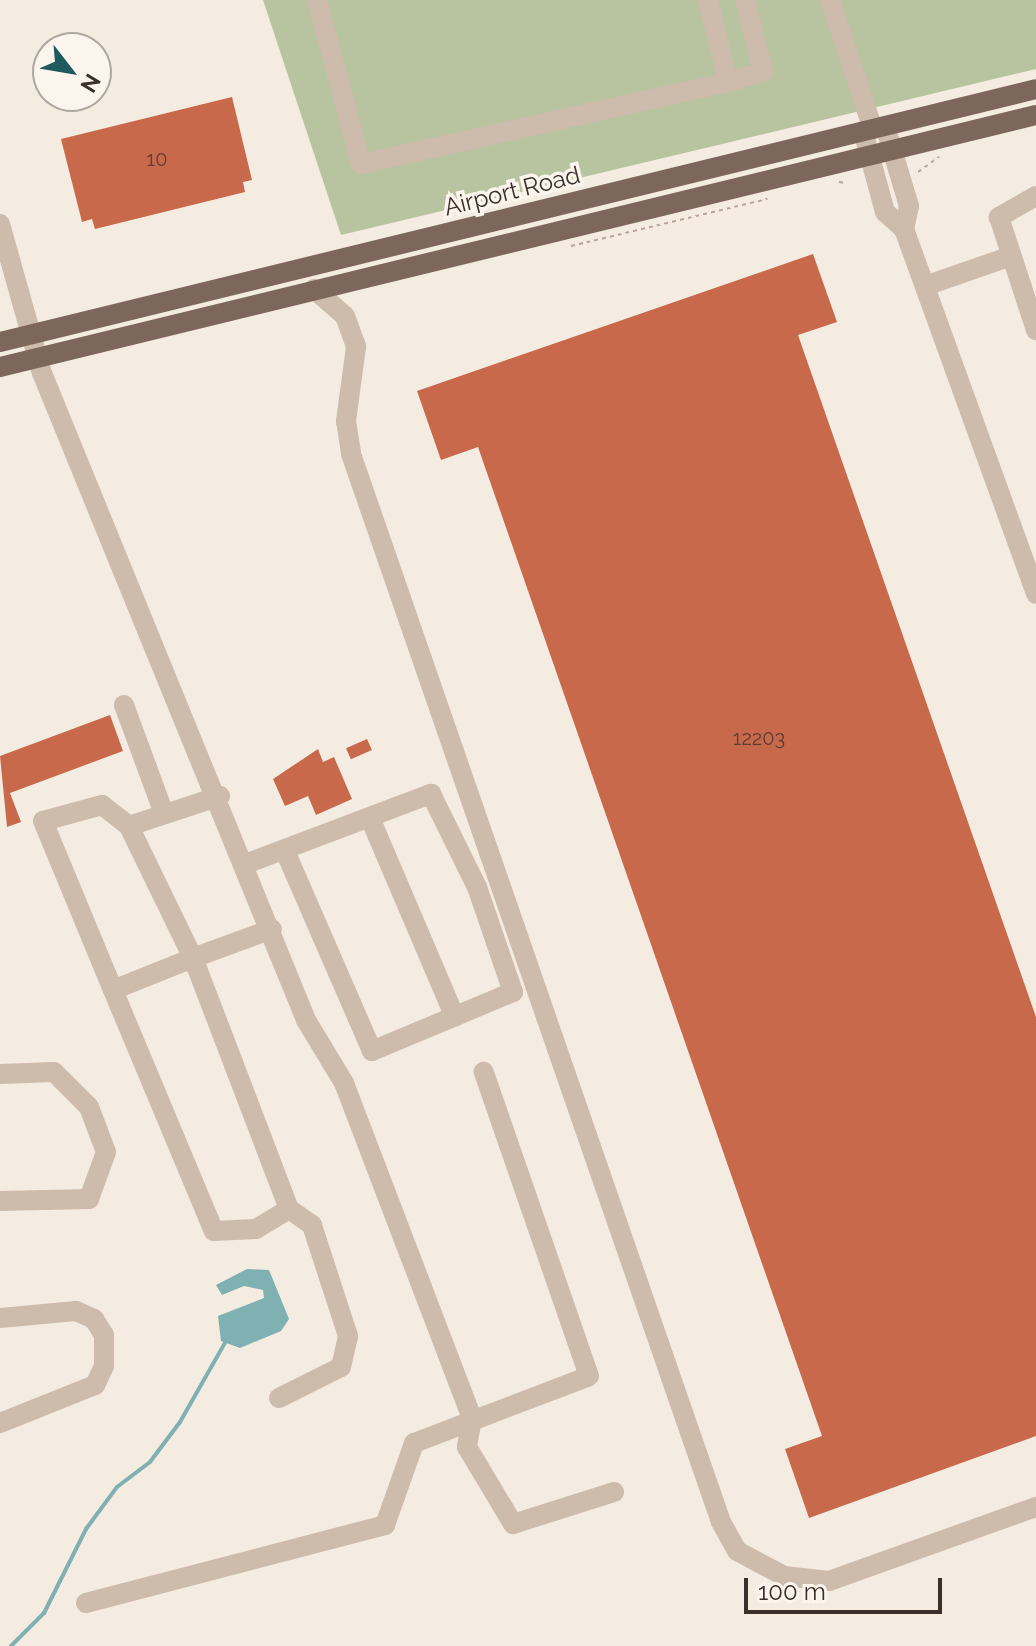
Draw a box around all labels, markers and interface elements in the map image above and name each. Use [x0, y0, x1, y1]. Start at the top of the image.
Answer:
north arrow [32, 32, 112, 112]
text: N [75, 69, 106, 97]
house number: 10 [147, 147, 167, 171]
street label: Airport Road [441, 160, 583, 222]
house number: 12203 [733, 726, 785, 750]
scale bar [748, 1562, 946, 1612]
text: 100 m [758, 1577, 826, 1606]

